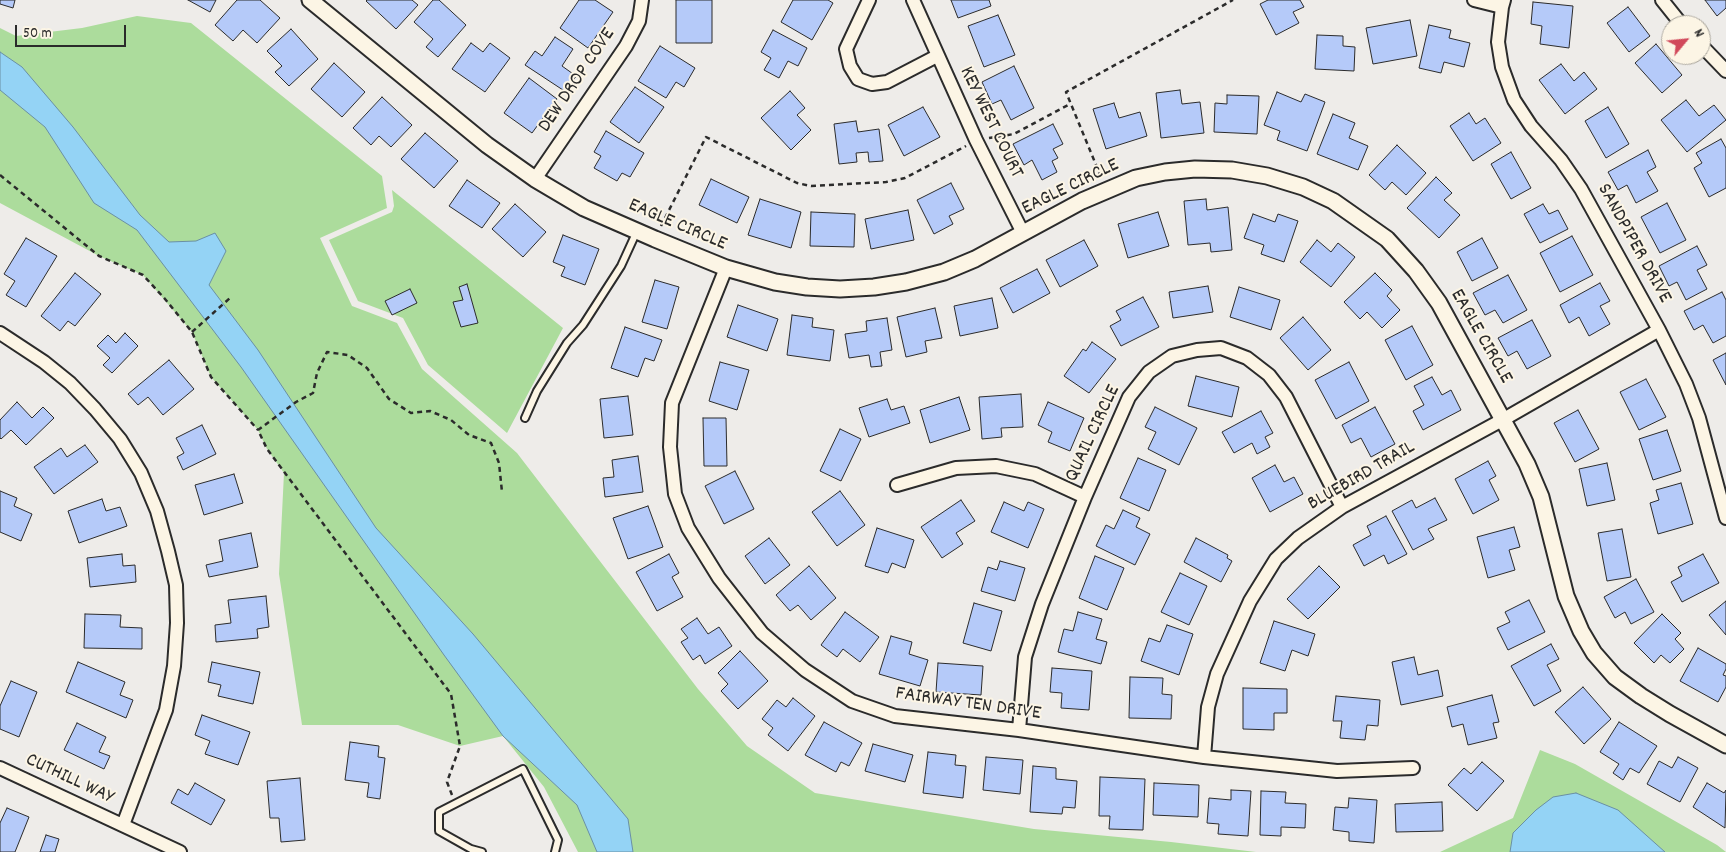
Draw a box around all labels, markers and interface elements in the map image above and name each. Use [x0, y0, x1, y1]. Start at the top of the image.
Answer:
scale bar [18, 15, 129, 47]
north arrow [1661, 15, 1711, 65]
text: 50 m [23, 23, 52, 45]
street label: DEW DROP COVE [534, 24, 622, 138]
text: N [1688, 26, 1709, 41]
street label: KEY WEST COURT [953, 63, 1027, 183]
street label: EAGLE CIRCLE [1019, 154, 1123, 222]
street label: SANDPIPER DRIVE [1590, 180, 1676, 308]
street label: EAGLE CIRCLE [624, 194, 730, 258]
street label: EAGLE CIRCLE [1443, 286, 1517, 388]
street label: QUAIL CIRCLE [1061, 382, 1127, 486]
street label: BLUEBIRD TRAIL [1304, 437, 1420, 517]
street label: FAIRWAY TEN DRIVE [894, 683, 1042, 727]
street label: CUTHILL WAY [21, 749, 117, 811]

